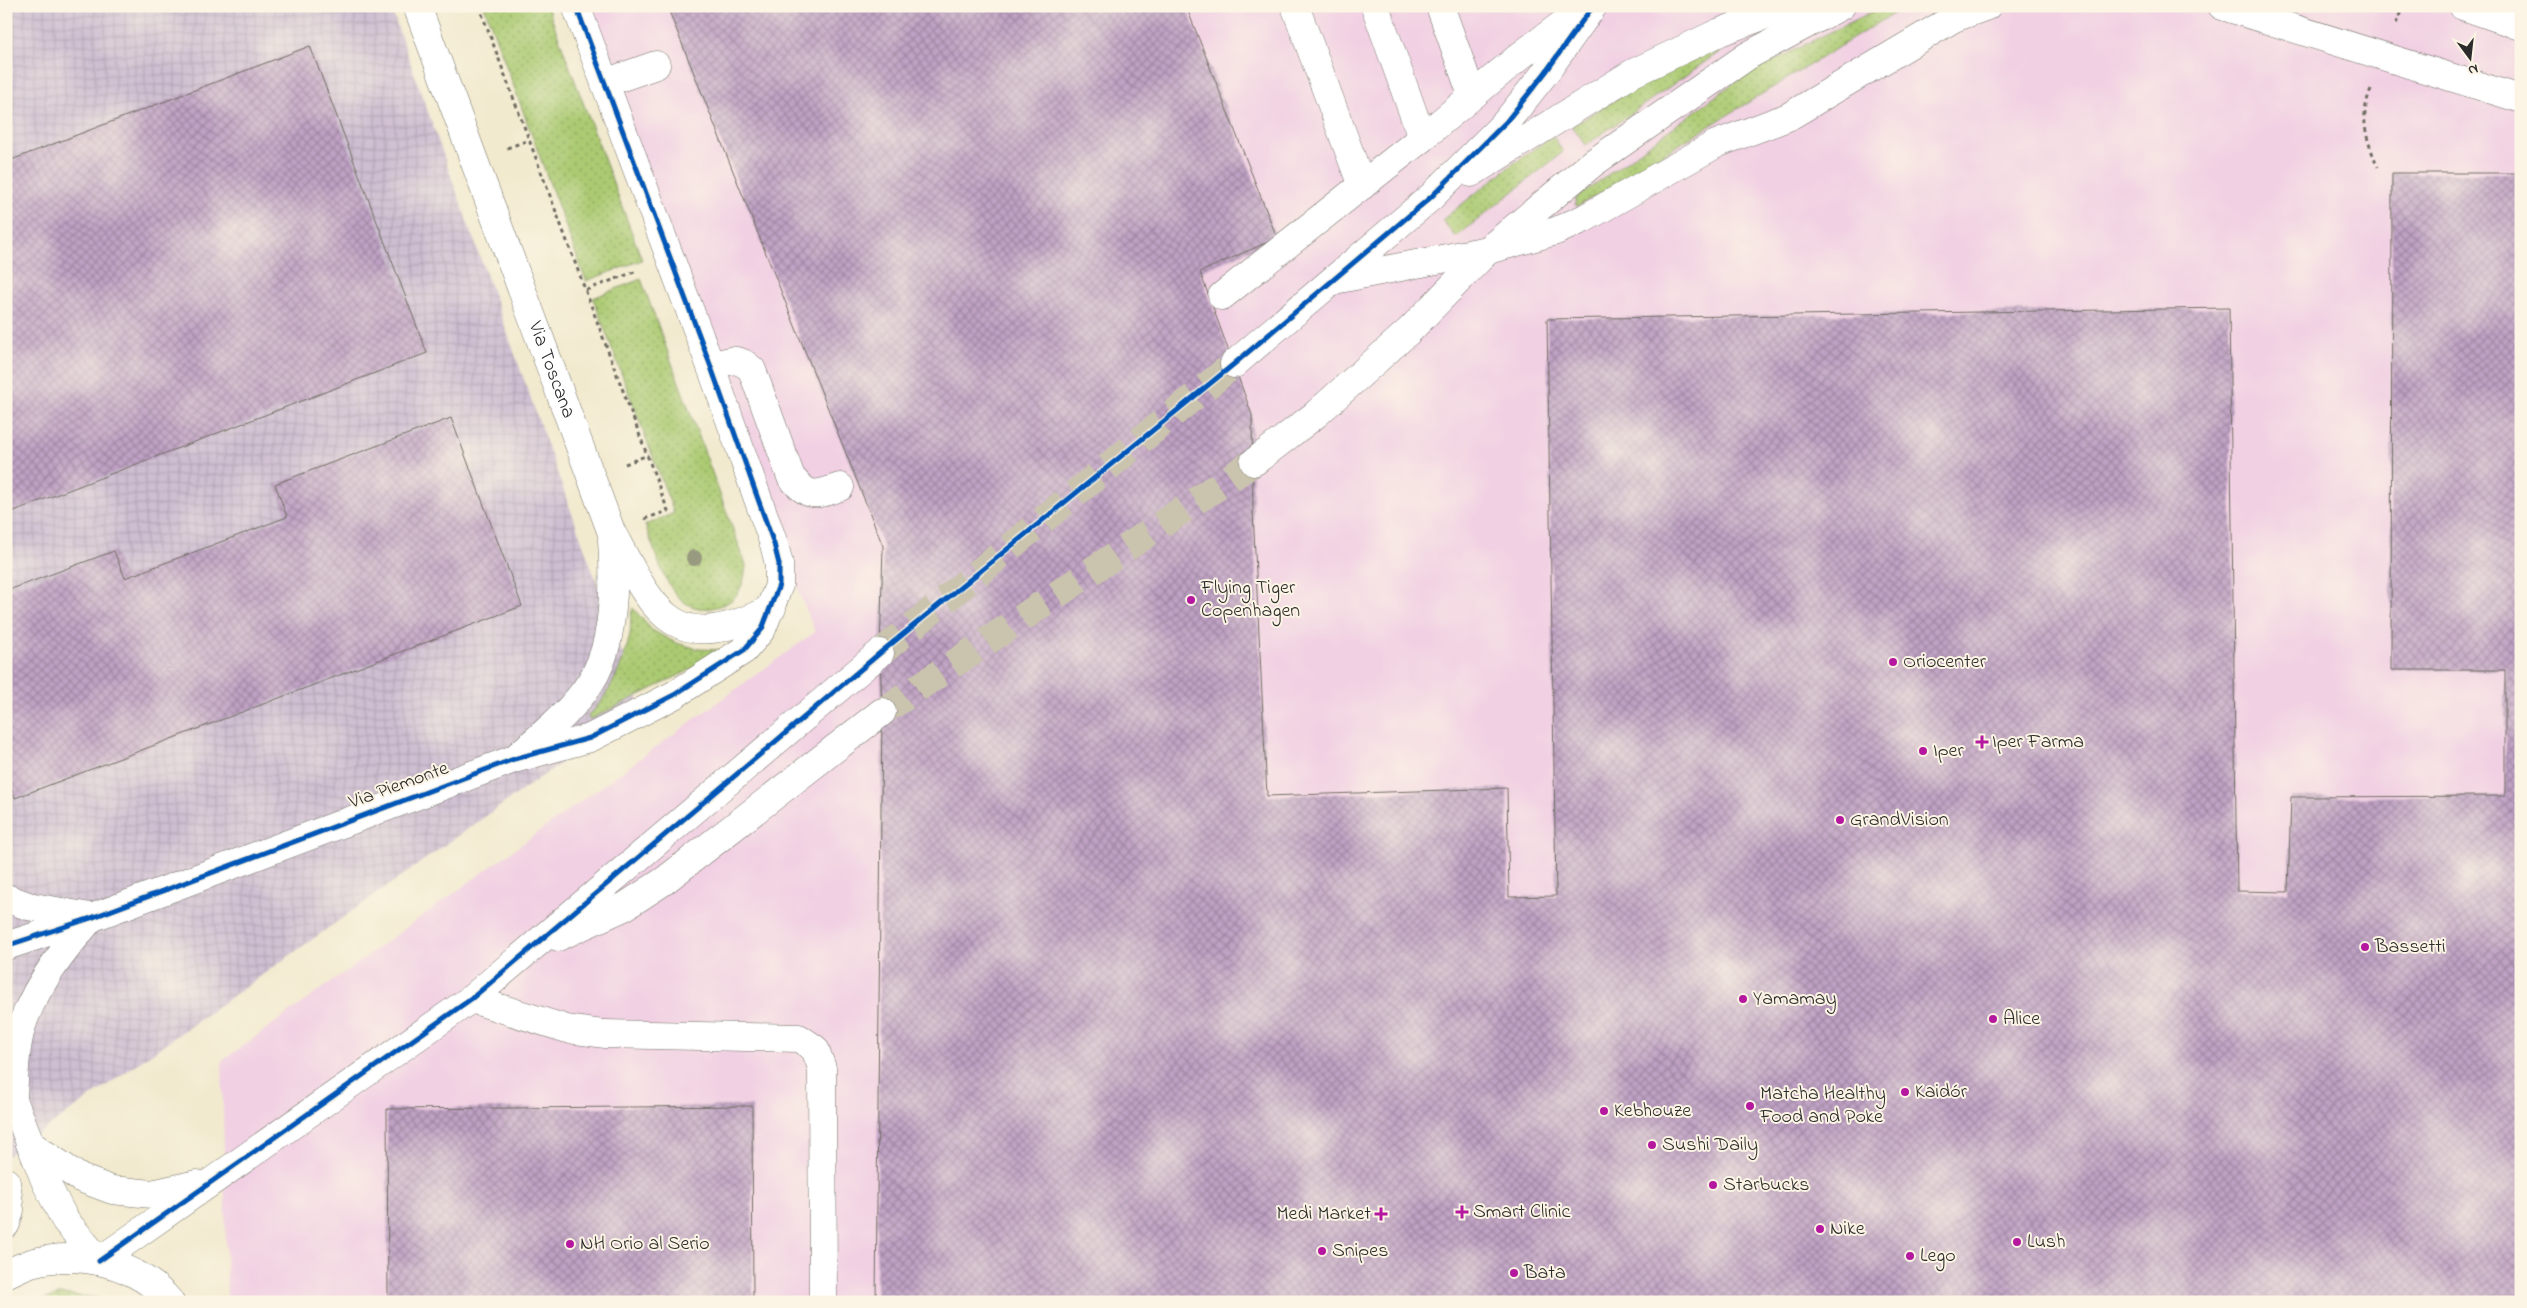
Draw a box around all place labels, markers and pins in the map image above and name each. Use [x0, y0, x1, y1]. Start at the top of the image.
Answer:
place label: Flying Tiger Copenhagen [1200, 574, 1300, 627]
marker: Flying Tiger Copenhagen [1185, 594, 1197, 606]
place label: Oriocenter [1903, 648, 1987, 677]
marker: Oriocenter [1887, 656, 1899, 668]
place label: Iper Farma [1992, 728, 2084, 757]
marker: Iper Farma [1976, 736, 1988, 748]
place label: Iper [1933, 737, 1965, 766]
marker: Iper [1917, 745, 1929, 757]
place label: GrandVision [1850, 806, 1949, 835]
marker: GrandVision [1834, 814, 1846, 826]
place label: Bassetti [2374, 933, 2446, 962]
marker: Bassetti [2359, 941, 2371, 953]
place label: Yamamay [1753, 985, 1837, 1014]
marker: Yamamay [1737, 993, 1749, 1005]
place label: Alice [2003, 1005, 2040, 1034]
marker: Alice [1987, 1013, 1999, 1025]
place label: Kaidór [1915, 1078, 1968, 1107]
place label: Matcha Healthy Food and Poke [1759, 1080, 1886, 1132]
marker: Kaidór [1899, 1086, 1911, 1098]
place label: Kebhouze [1614, 1097, 1691, 1126]
marker: Matcha Healthy Food and Poke [1744, 1100, 1756, 1112]
marker: Kebhouze [1598, 1105, 1610, 1117]
place label: Sushi Daily [1662, 1131, 1758, 1160]
marker: Sushi Daily [1646, 1139, 1658, 1151]
place label: Starbucks [1723, 1171, 1809, 1200]
marker: Starbucks [1707, 1179, 1719, 1191]
place label: Smart Clinic [1473, 1198, 1570, 1227]
place label: Medi Market [1276, 1200, 1371, 1229]
marker: Smart Clinic [1455, 1205, 1469, 1219]
marker: Medi Market [1375, 1208, 1387, 1220]
place label: Nike [1830, 1215, 1865, 1244]
marker: Nike [1814, 1223, 1826, 1235]
place label: Lush [2027, 1228, 2065, 1257]
place label: NH Orio al Serio [580, 1230, 710, 1259]
marker: Lush [2011, 1236, 2023, 1248]
place label: Snipes [1332, 1237, 1388, 1266]
marker: NH Orio al Serio [564, 1238, 576, 1250]
place label: Lego [1920, 1242, 1956, 1272]
marker: Snipes [1316, 1245, 1328, 1257]
marker: Lego [1904, 1250, 1916, 1262]
place label: Bata [1523, 1259, 1566, 1288]
marker: Bata [1508, 1267, 1520, 1279]

